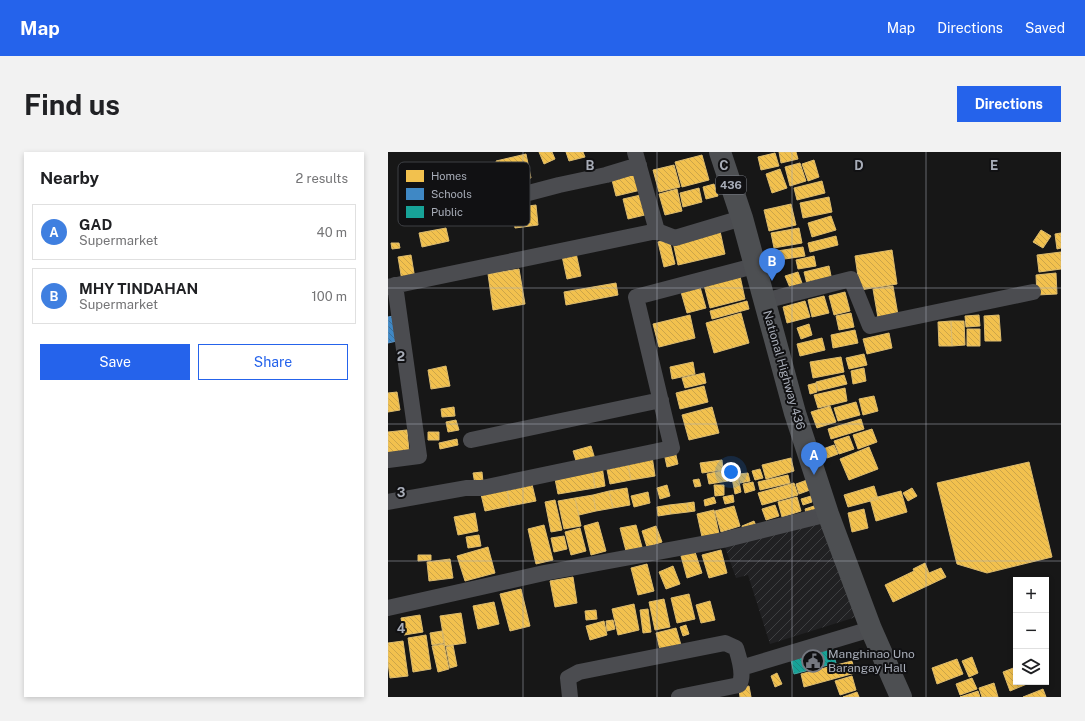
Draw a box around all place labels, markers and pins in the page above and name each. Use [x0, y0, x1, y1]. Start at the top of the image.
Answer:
pin: B [759, 248, 785, 281]
pin: A [801, 442, 827, 475]
place label: Manghinao Uno Barangay Hall [828, 647, 915, 675]
public building icon: Manghinao Uno Barangay Hall [800, 648, 826, 674]

